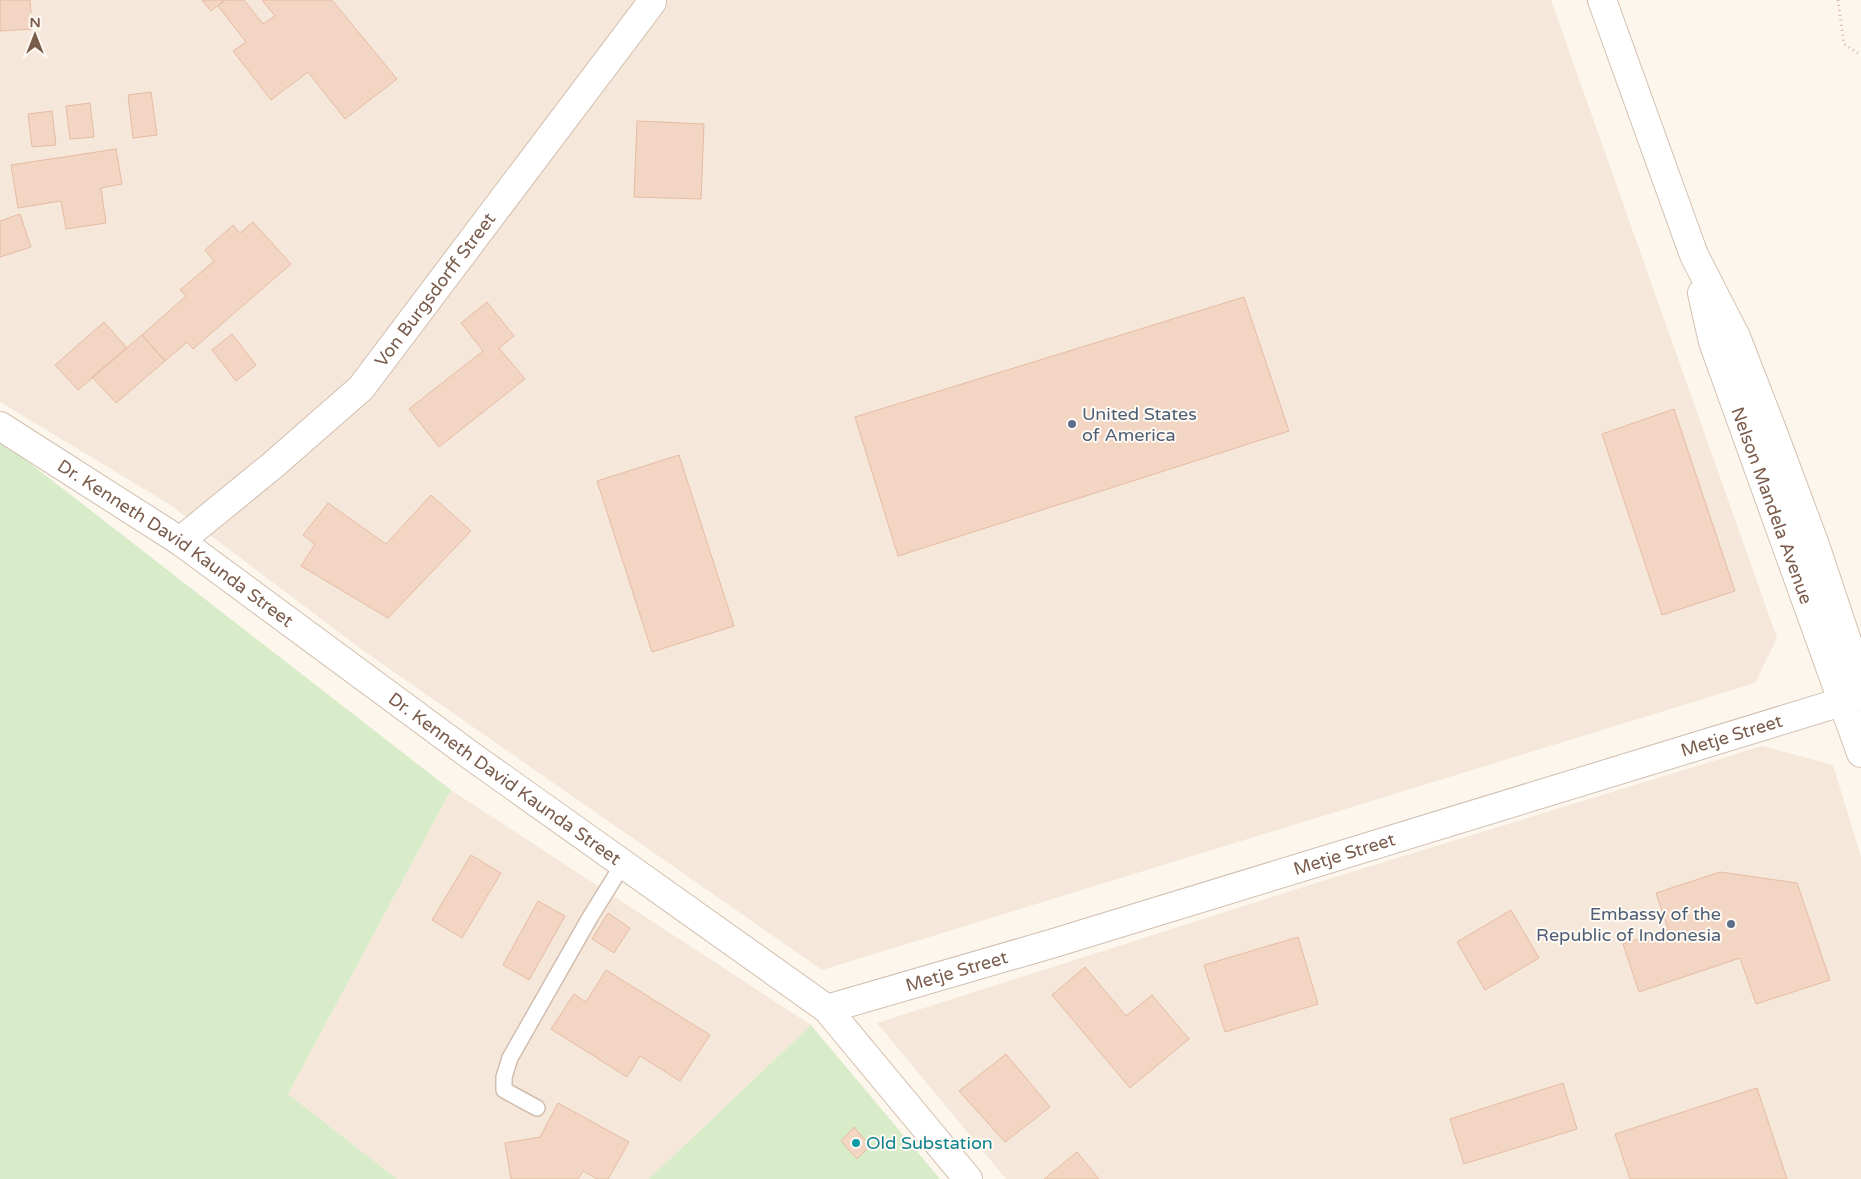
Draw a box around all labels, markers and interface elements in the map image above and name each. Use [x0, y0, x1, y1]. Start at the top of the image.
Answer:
north arrow [10, 10, 60, 60]
text: N [29, 14, 41, 31]
street label: Von Burgsdorff Street [370, 208, 500, 371]
place label: United States of America [1082, 403, 1197, 446]
street label: Nelson Mandela Avenue [1726, 404, 1817, 607]
marker: United States of America [1066, 418, 1078, 430]
street label: Dr. Kenneth David Kaunda Street [53, 455, 298, 632]
street label: Dr. Kenneth David Kaunda Street [384, 688, 625, 870]
street label: Metje Street [1678, 710, 1785, 762]
street label: Metje Street [1291, 828, 1398, 880]
place label: Embassy of the Republic of Indonesia [1536, 903, 1721, 946]
marker: Embassy of the Republic of Indonesia [1725, 918, 1737, 930]
street label: Metje Street [903, 946, 1010, 997]
place label: Old Substation [866, 1132, 993, 1154]
marker: Old Substation [850, 1137, 862, 1149]

